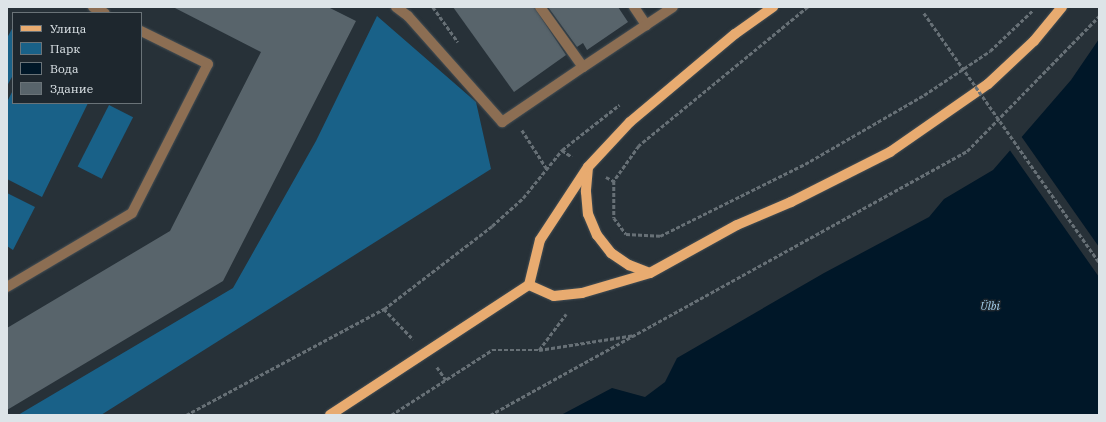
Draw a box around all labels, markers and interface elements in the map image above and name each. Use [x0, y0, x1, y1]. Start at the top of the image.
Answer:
legend [12, 12, 142, 104]
text: Улица [50, 21, 86, 36]
text: Парк [50, 41, 80, 56]
text: Вода [50, 61, 78, 76]
text: Здание [50, 81, 93, 96]
water label: Ülbi [980, 299, 1000, 313]

